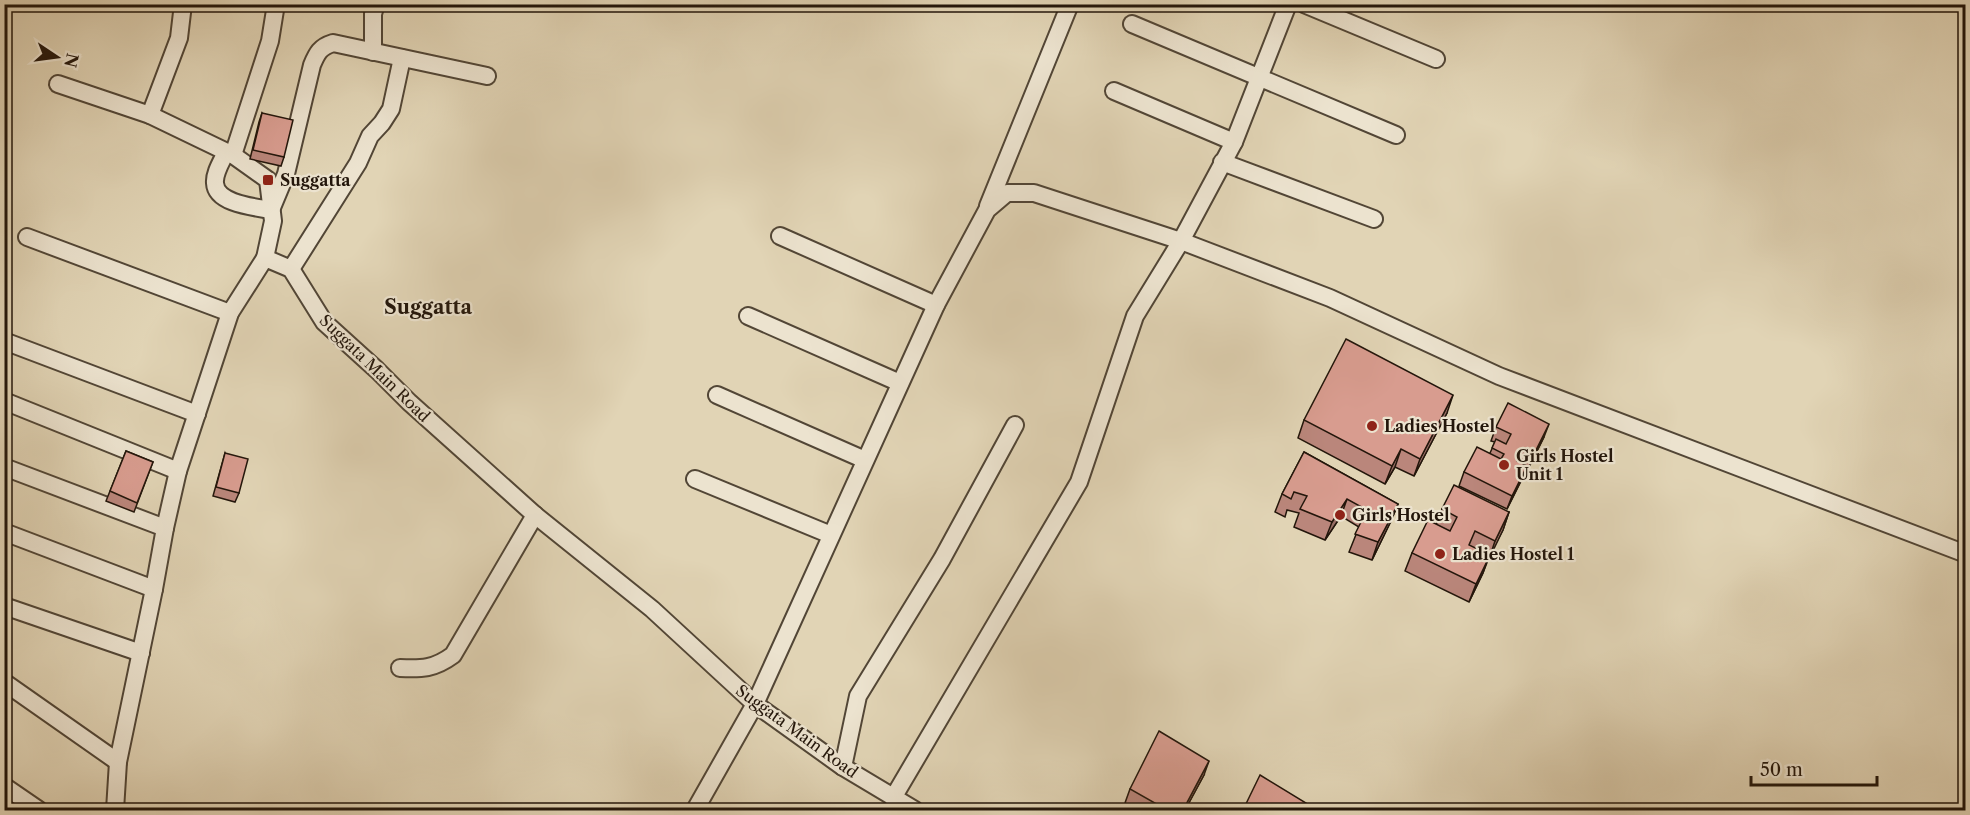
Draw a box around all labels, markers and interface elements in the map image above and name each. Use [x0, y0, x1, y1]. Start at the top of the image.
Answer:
north arrow [27, 27, 87, 87]
text: N [60, 51, 83, 69]
place label: Suggatta [280, 170, 351, 190]
marker: Suggatta [261, 173, 275, 187]
district label: Suggatta [384, 295, 473, 319]
street label: Suggata Main Road [316, 310, 435, 426]
place label: Ladies Hostel [1384, 416, 1495, 436]
marker: Ladies Hostel [1365, 419, 1379, 433]
place label: Girls Hostel Unit 1 [1516, 446, 1614, 484]
marker: Girls Hostel Unit 1 [1497, 458, 1511, 472]
place label: Girls Hostel [1352, 505, 1450, 525]
marker: Girls Hostel [1333, 508, 1347, 522]
place label: Ladies Hostel 1 [1452, 544, 1575, 564]
marker: Ladies Hostel 1 [1433, 547, 1447, 561]
street label: Suggata Main Road [732, 680, 862, 782]
scale bar [1751, 749, 1877, 787]
text: 50 m [1760, 759, 1803, 781]

